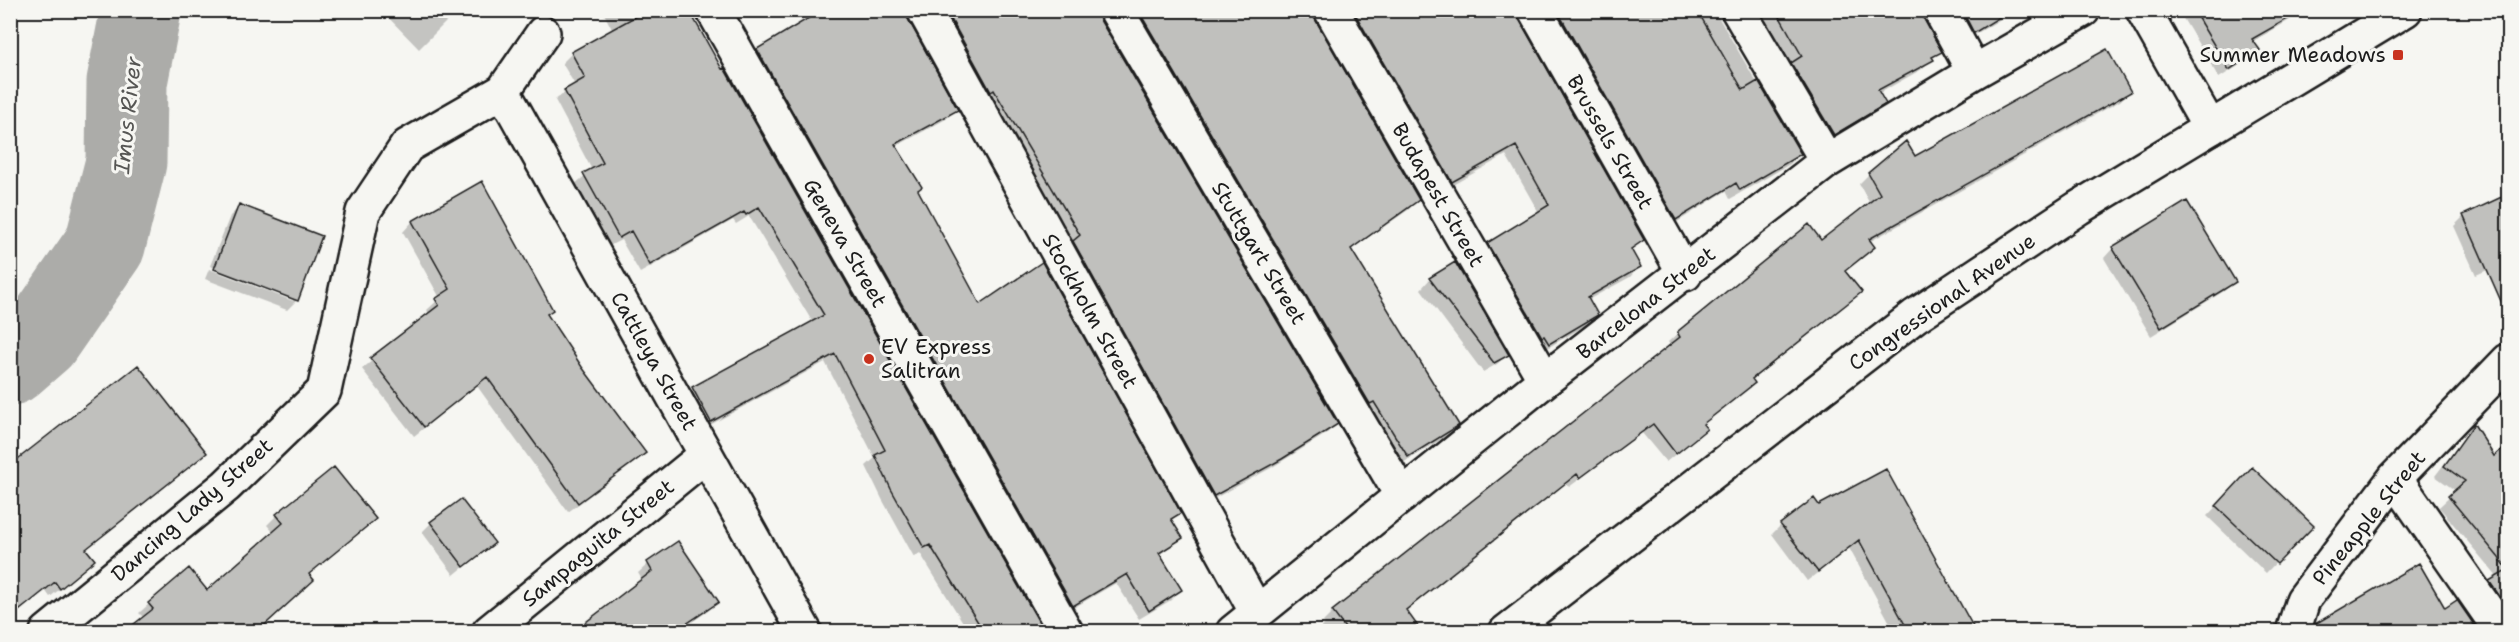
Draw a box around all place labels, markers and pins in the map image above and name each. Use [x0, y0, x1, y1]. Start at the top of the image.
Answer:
place label: Summer Meadows [2200, 41, 2386, 69]
marker: Summer Meadows [2391, 48, 2405, 62]
place label: EV Express Salitran [881, 333, 991, 385]
marker: EV Express Salitran [862, 352, 876, 366]

